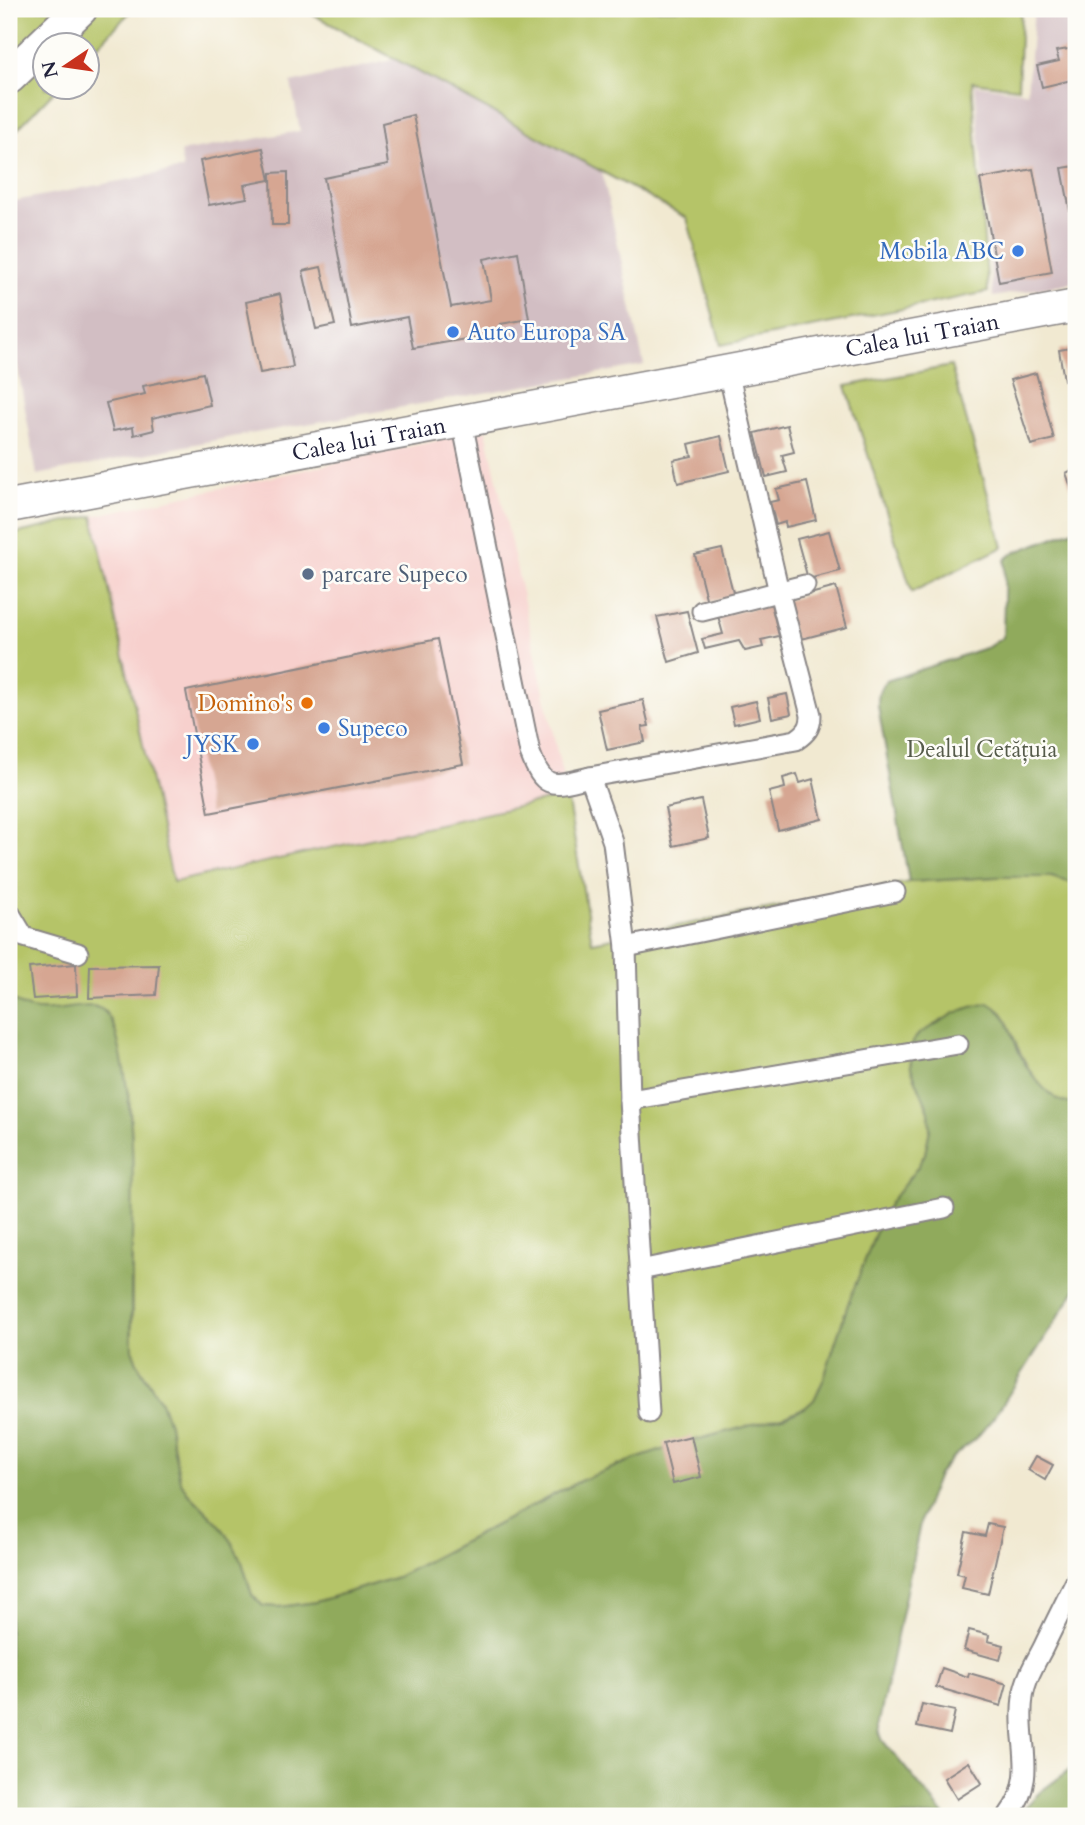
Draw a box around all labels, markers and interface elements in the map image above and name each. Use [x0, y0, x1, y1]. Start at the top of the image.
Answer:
north arrow [32, 32, 102, 102]
text: N [36, 58, 65, 81]
place label: Mobila ABC [880, 236, 1004, 267]
marker: Mobila ABC [1010, 243, 1026, 259]
street label: Calea lui Traian [843, 305, 1002, 364]
place label: Auto Europa SA [467, 317, 626, 348]
marker: Auto Europa SA [445, 324, 461, 340]
street label: Calea lui Traian [289, 409, 448, 468]
place label: parcare Supeco [322, 559, 468, 590]
marker: parcare Supeco [300, 566, 316, 582]
place label: Domino's [198, 688, 293, 719]
marker: Domino's [299, 695, 315, 711]
place label: Supeco [338, 713, 408, 744]
marker: Supeco [316, 720, 332, 736]
place label: JYSK [182, 729, 240, 760]
park label: Dealul Cetățuia [907, 734, 1058, 765]
marker: JYSK [245, 736, 261, 752]

